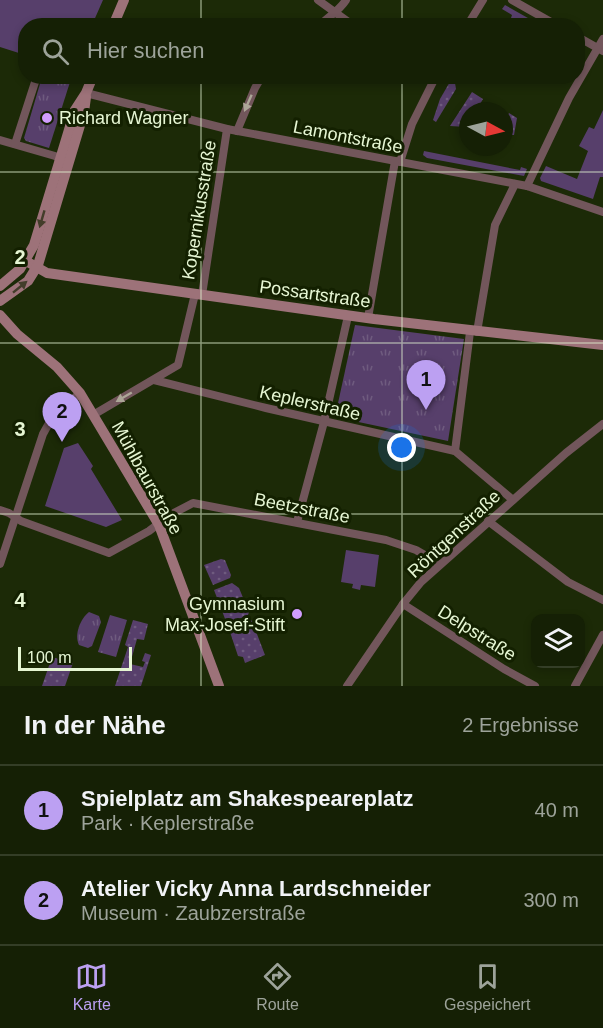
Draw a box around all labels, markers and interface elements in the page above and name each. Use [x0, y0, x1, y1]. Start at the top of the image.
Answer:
search box [18, 18, 585, 84]
icon: search [39, 35, 72, 68]
text: Hier suchen [87, 38, 204, 63]
one-way arrow [243, 94, 253, 112]
north arrow [459, 102, 513, 156]
place label: Richard Wagner [59, 108, 188, 128]
marker: Richard Wagner [40, 111, 54, 125]
street label: Lamontstraße [292, 117, 404, 157]
street label: Kopernikusstraße [178, 139, 220, 281]
one-way arrow [37, 210, 46, 228]
text: 2 [14, 246, 26, 268]
street label: Possartstraße [258, 276, 372, 312]
one-way arrow [12, 280, 28, 293]
pin: 1 [406, 360, 446, 410]
street label: Keplerstraße [258, 382, 362, 424]
pin: 2 [42, 392, 82, 442]
one-way arrow [115, 392, 132, 402]
text: 3 [14, 418, 26, 440]
street label: Mühlbaurstraße [108, 418, 186, 538]
your location [387, 433, 416, 462]
street label: Röntgenstraße [404, 486, 504, 582]
street label: Beetzstraße [252, 489, 352, 527]
text: 4 [14, 589, 26, 611]
place label: Gymnasium Max-Josef-Stift [165, 594, 285, 635]
street label: Delpstraße [434, 601, 520, 665]
marker: Gymnasium Max-Josef-Stift [290, 607, 304, 621]
map controls [531, 614, 585, 668]
button: layers [531, 614, 585, 668]
scale bar [18, 644, 132, 672]
text: 100 m [27, 649, 71, 666]
text: In der Nähe [24, 710, 166, 740]
text: 2 Ergebnisse [462, 714, 579, 736]
text: Spielplatz am Shakespeareplatz [81, 786, 414, 811]
text: 1 [38, 799, 49, 821]
text: 40 m [535, 799, 579, 821]
text: Park · Keplerstraße [81, 812, 254, 834]
text: Atelier Vicky Anna Lardschneider [81, 876, 431, 901]
text: 2 [38, 889, 49, 911]
text: 300 m [523, 889, 579, 911]
text: Museum · Zaubzerstraße [81, 902, 306, 924]
tab: Karte [73, 960, 111, 1014]
tab: Route [256, 960, 299, 1014]
tab: Gespeichert [444, 960, 530, 1014]

